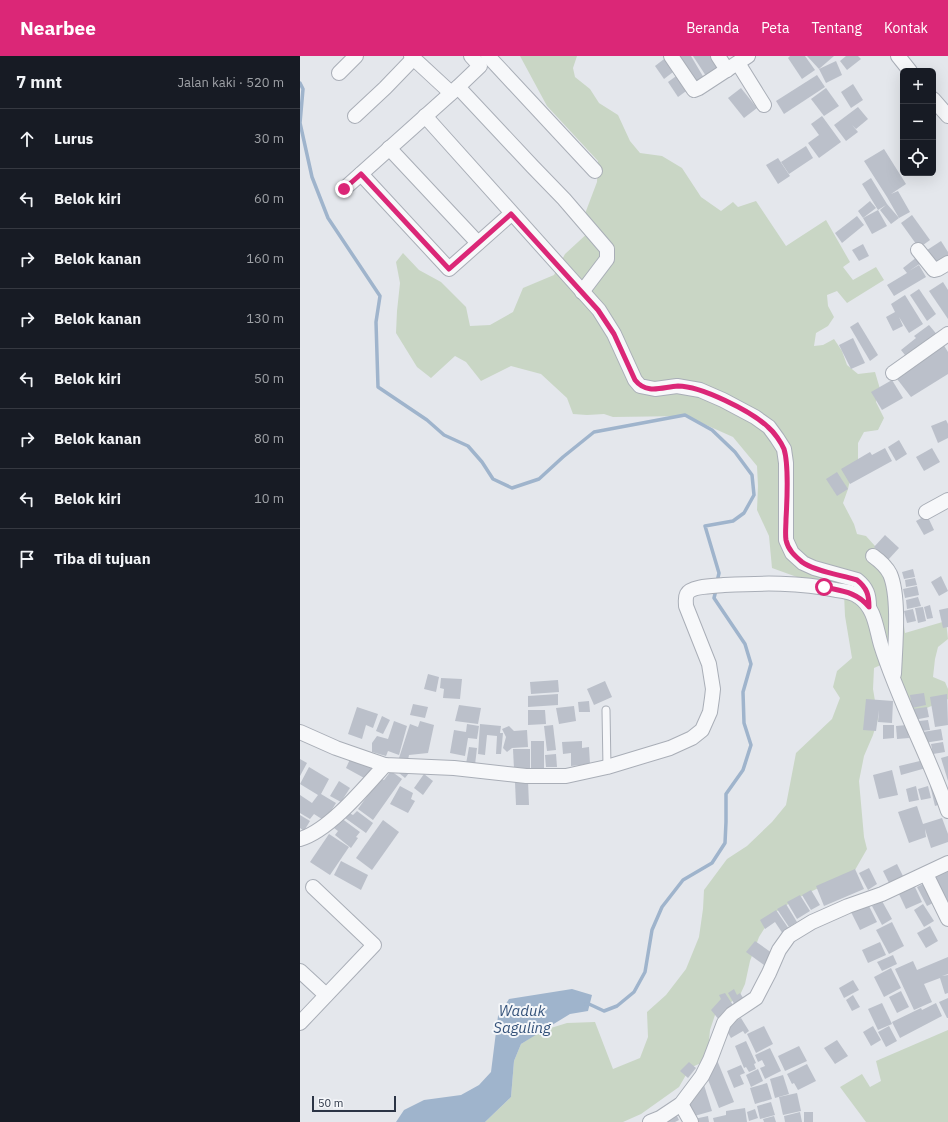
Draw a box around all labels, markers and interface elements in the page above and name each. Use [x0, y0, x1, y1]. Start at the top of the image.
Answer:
text: Nearbee [20, 16, 96, 40]
text: Beranda [686, 19, 739, 37]
text: Peta [761, 19, 789, 37]
text: Tentang [811, 19, 862, 37]
text: Kontak [884, 19, 928, 37]
map controls [900, 68, 936, 176]
button: + [900, 68, 936, 104]
text: 7 mnt [16, 71, 62, 93]
text: Jalan kaki · 520 m [177, 74, 284, 91]
button: − [900, 104, 936, 140]
icon: ahead [16, 128, 38, 150]
text: Lurus [54, 129, 93, 148]
text: 30 m [254, 130, 284, 147]
button: locate [900, 140, 936, 176]
route end [335, 180, 353, 198]
icon: left [16, 188, 38, 210]
text: Belok kiri [54, 189, 121, 208]
text: 60 m [254, 190, 284, 207]
icon: right [16, 248, 38, 270]
text: Belok kanan [54, 249, 141, 268]
text: 160 m [246, 250, 284, 267]
icon: right [16, 308, 38, 330]
text: Belok kanan [54, 309, 141, 328]
text: 130 m [246, 310, 284, 327]
icon: left [16, 368, 38, 390]
text: Belok kiri [54, 369, 121, 388]
text: 50 m [254, 370, 284, 387]
icon: right [16, 428, 38, 450]
text: Belok kanan [54, 429, 141, 448]
text: 80 m [254, 430, 284, 447]
icon: left [16, 488, 38, 510]
text: Belok kiri [54, 489, 121, 508]
text: 10 m [254, 490, 284, 507]
icon: arrive [16, 548, 38, 570]
text: Tiba di tujuan [54, 549, 151, 568]
route start [815, 578, 833, 596]
water label: Waduk Saguling [493, 1001, 552, 1037]
scale bar [312, 1094, 396, 1113]
text: 50 m [318, 1096, 343, 1110]

